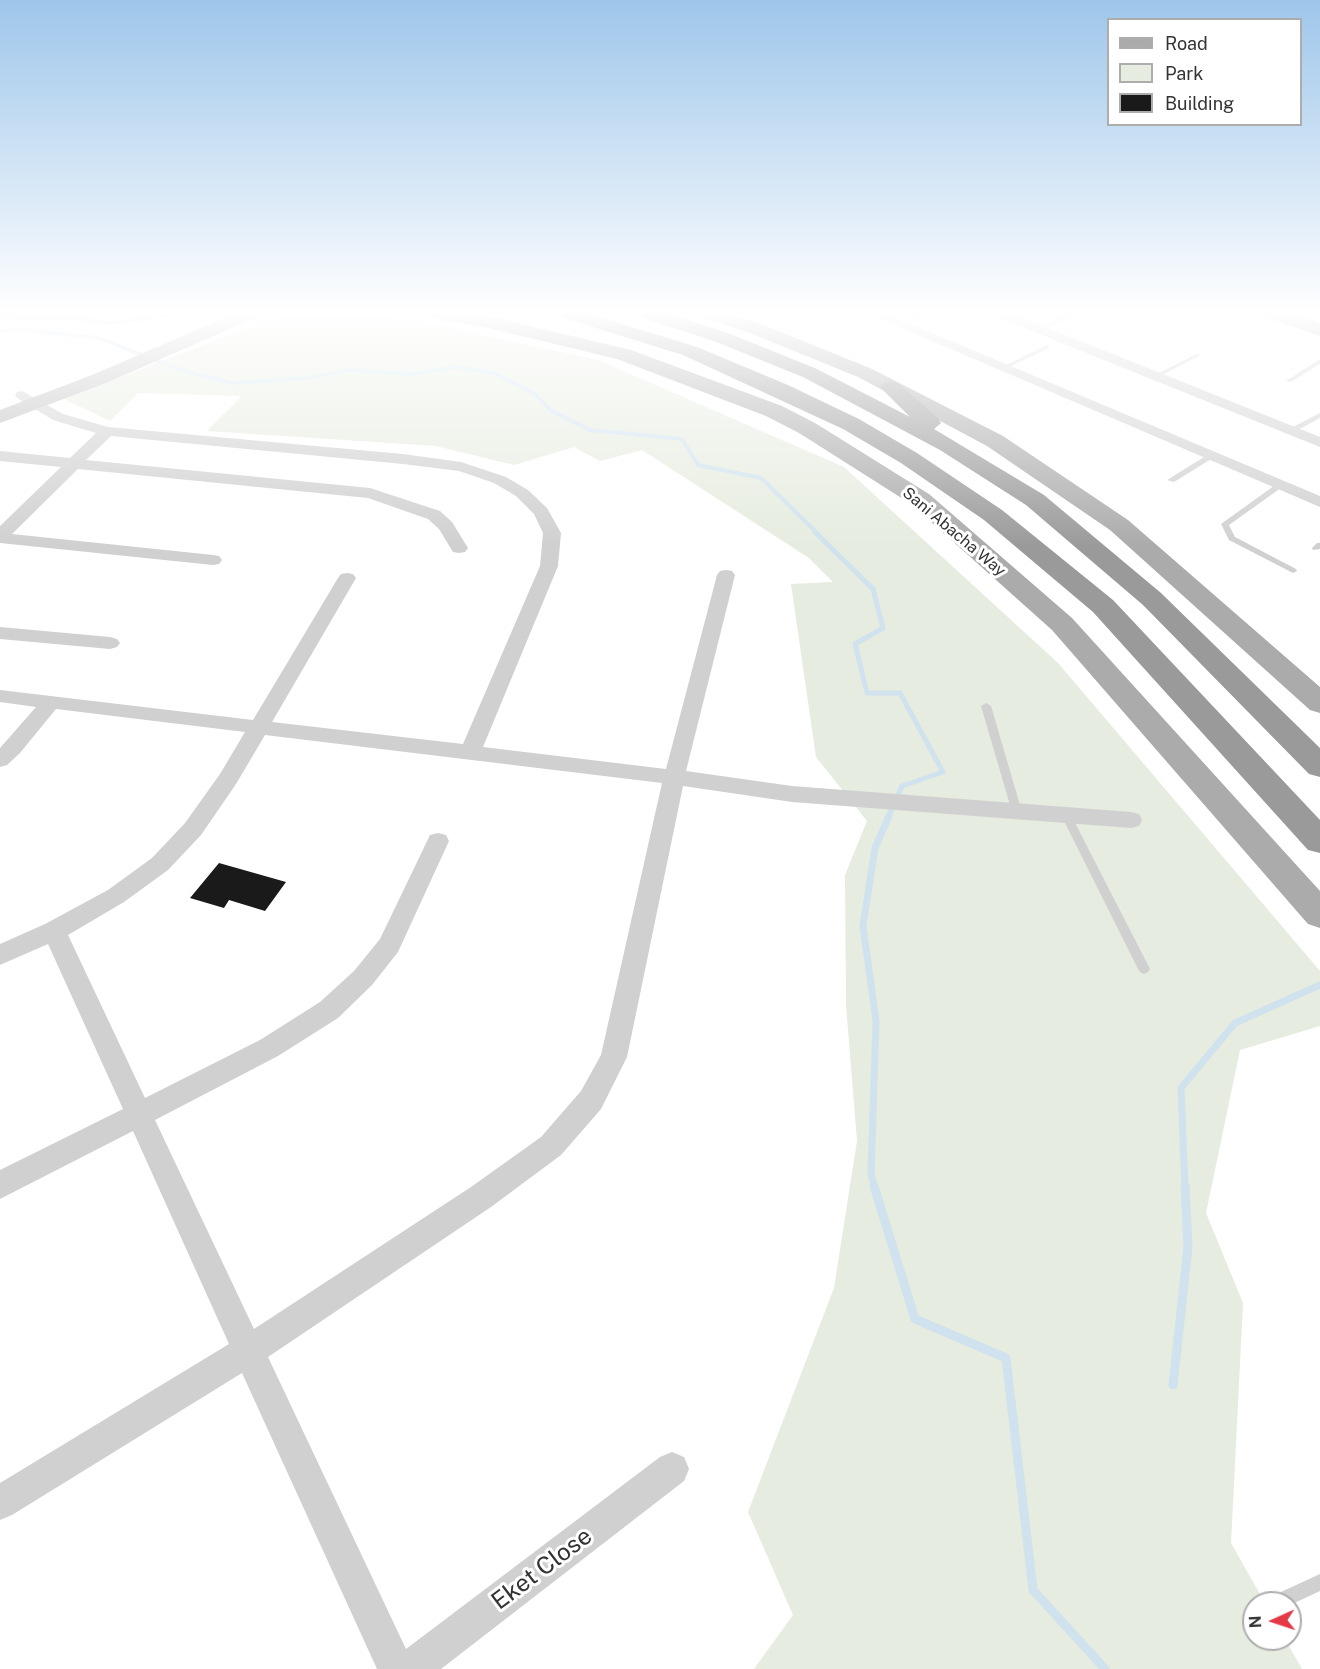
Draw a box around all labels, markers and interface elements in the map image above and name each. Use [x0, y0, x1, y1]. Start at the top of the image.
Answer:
legend [1107, 18, 1302, 126]
text: Road [1165, 33, 1208, 54]
text: Park [1165, 63, 1203, 84]
text: Building [1165, 93, 1234, 114]
street label: Sani Abacha Way [899, 483, 1009, 581]
street label: Eket Close [486, 1522, 598, 1616]
north arrow [1242, 1591, 1302, 1651]
text: N [1246, 1615, 1265, 1629]

